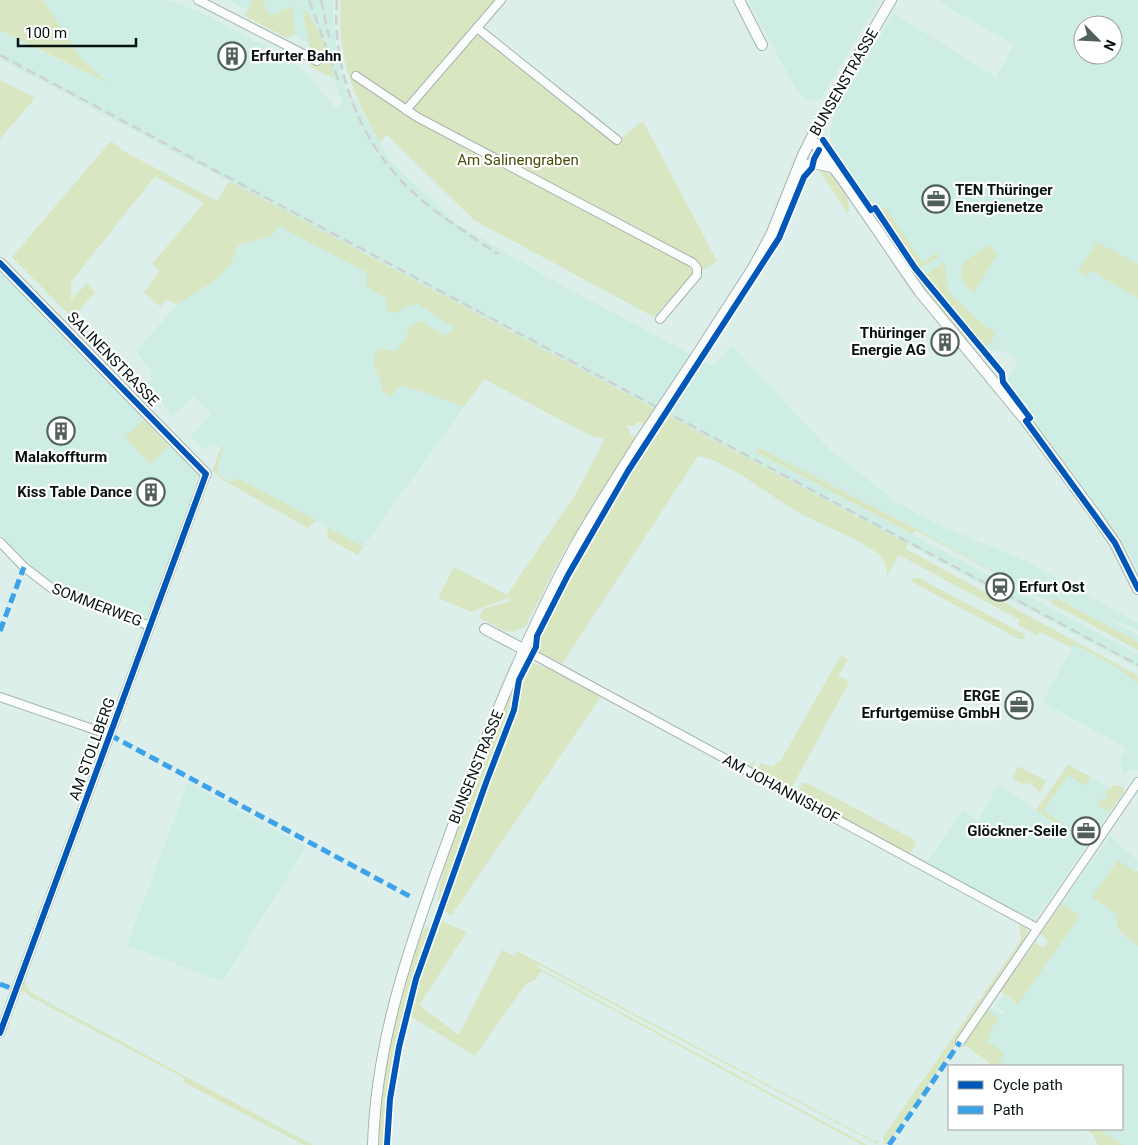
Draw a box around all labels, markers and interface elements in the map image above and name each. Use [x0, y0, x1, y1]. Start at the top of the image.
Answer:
scale bar [18, 15, 135, 47]
north arrow [1073, 15, 1123, 65]
text: 100 m [25, 24, 67, 42]
street label: BUNSENSTRASSE [806, 25, 882, 139]
text: N [1101, 38, 1119, 53]
building icon: Erfurter Bahn [217, 41, 247, 71]
place label: Erfurter Bahn [251, 47, 342, 65]
park label: Am Salinengraben [457, 151, 579, 169]
place label: TEN Thüringer Energienetze [955, 181, 1053, 216]
office icon: TEN Thüringer Energienetze [921, 184, 951, 214]
street label: SALINENSTRASSE [63, 308, 163, 410]
place label: Thüringer Energie AG [851, 324, 926, 359]
building icon: Thüringer Energie AG [930, 327, 960, 357]
building icon: Malakoffturm [46, 416, 76, 446]
place label: Malakoffturm [15, 448, 107, 466]
building icon: Kiss Table Dance [136, 477, 166, 507]
place label: Kiss Table Dance [17, 483, 132, 501]
station icon: Erfurt Ost [985, 572, 1015, 602]
place label: Erfurt Ost [1019, 578, 1085, 596]
street label: SOMMERWEG [49, 580, 145, 630]
place label: ERGE Erfurtgemüse GmbH [861, 687, 1001, 722]
office icon: ERGE Erfurtgemüse GmbH [1004, 690, 1034, 720]
street label: AM STOLLBERG [65, 695, 119, 803]
street label: BUNSENSTRASSE [445, 707, 507, 827]
street label: AM JOHANNISHOF [720, 751, 842, 827]
office icon: Glöckner-Seile [1071, 816, 1101, 846]
place label: Glöckner-Seile [967, 822, 1067, 840]
legend [948, 1065, 1123, 1130]
text: Cycle path [993, 1076, 1063, 1094]
text: Path [993, 1101, 1024, 1119]

